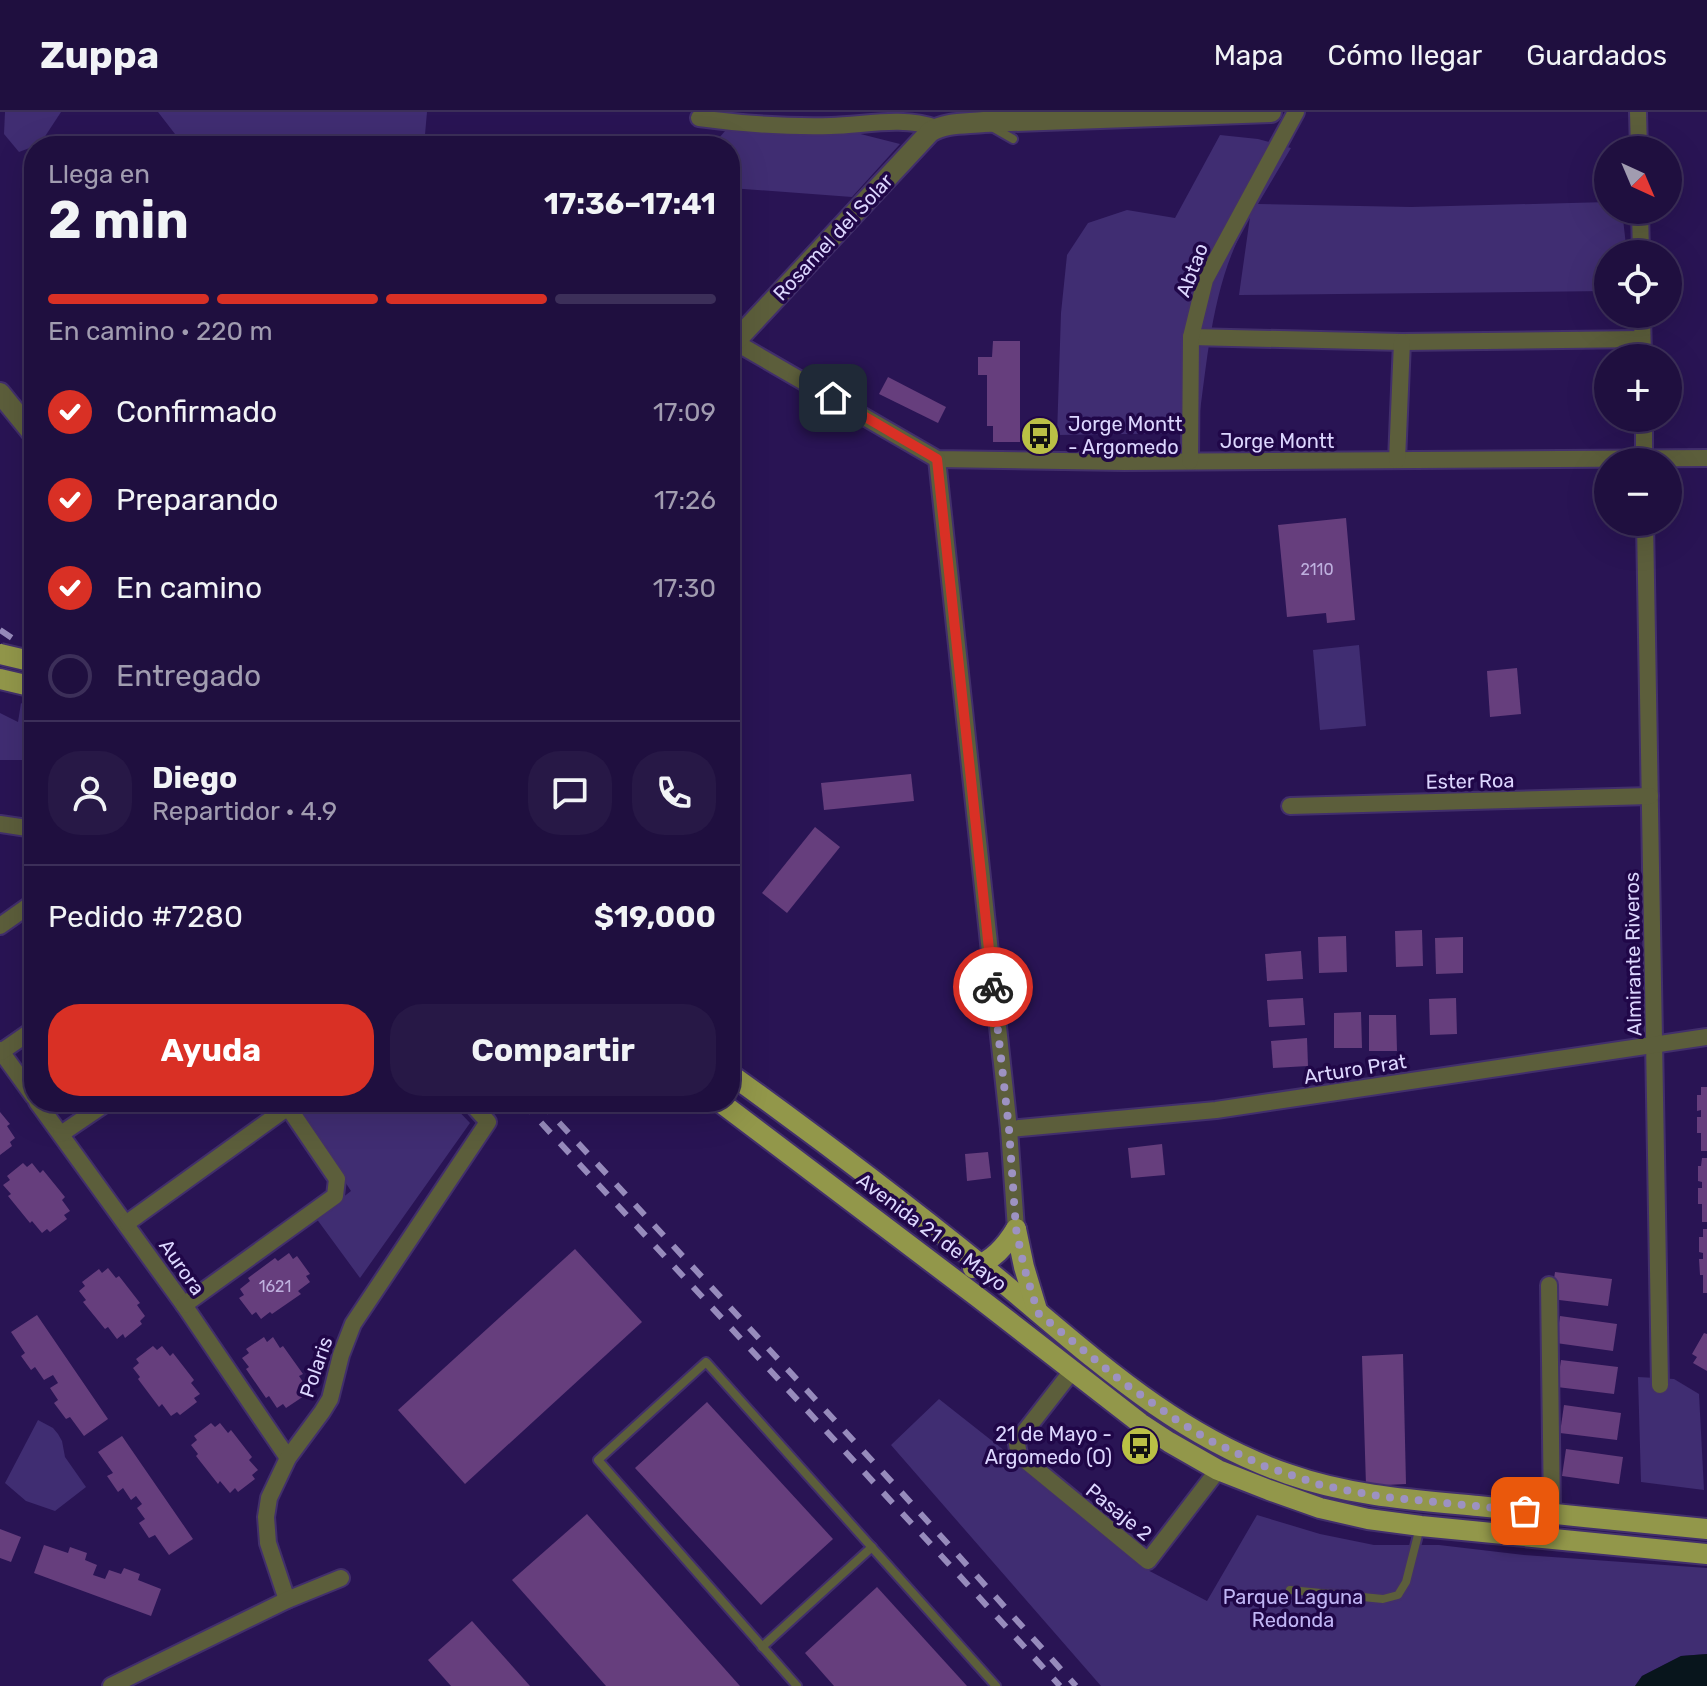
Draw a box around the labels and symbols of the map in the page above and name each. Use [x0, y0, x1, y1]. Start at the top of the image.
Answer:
north arrow [1594, 136, 1682, 224]
street label: Rosamel del Solar [768, 168, 898, 305]
street label: Abtao [1171, 240, 1213, 300]
pin [799, 364, 867, 432]
place label: Jorge Montt - Argomedo [1068, 412, 1183, 459]
bus stop icon: Jorge Montt - Argomedo [1019, 415, 1061, 457]
street label: Jorge Montt [1220, 429, 1334, 453]
house number: 2110 [1300, 560, 1334, 579]
street label: Ester Roa [1425, 768, 1515, 794]
street label: Almirante Riveros [1620, 872, 1646, 1036]
courier [953, 947, 1033, 1027]
street label: Arturo Prat [1302, 1049, 1408, 1089]
street label: Avenida 21 de Mayo [852, 1168, 1012, 1296]
street label: Aurora [154, 1234, 210, 1300]
house number: 1621 [259, 1277, 291, 1296]
street label: Polaris [294, 1333, 338, 1401]
place label: 21 de Mayo - Argomedo (O) [985, 1422, 1112, 1469]
bus stop icon: 21 de Mayo - Argomedo (O) [1119, 1425, 1161, 1467]
pin [1491, 1477, 1559, 1545]
street label: Pasaje 2 [1081, 1478, 1157, 1546]
park label: Parque Laguna Redonda [1223, 1585, 1363, 1632]

